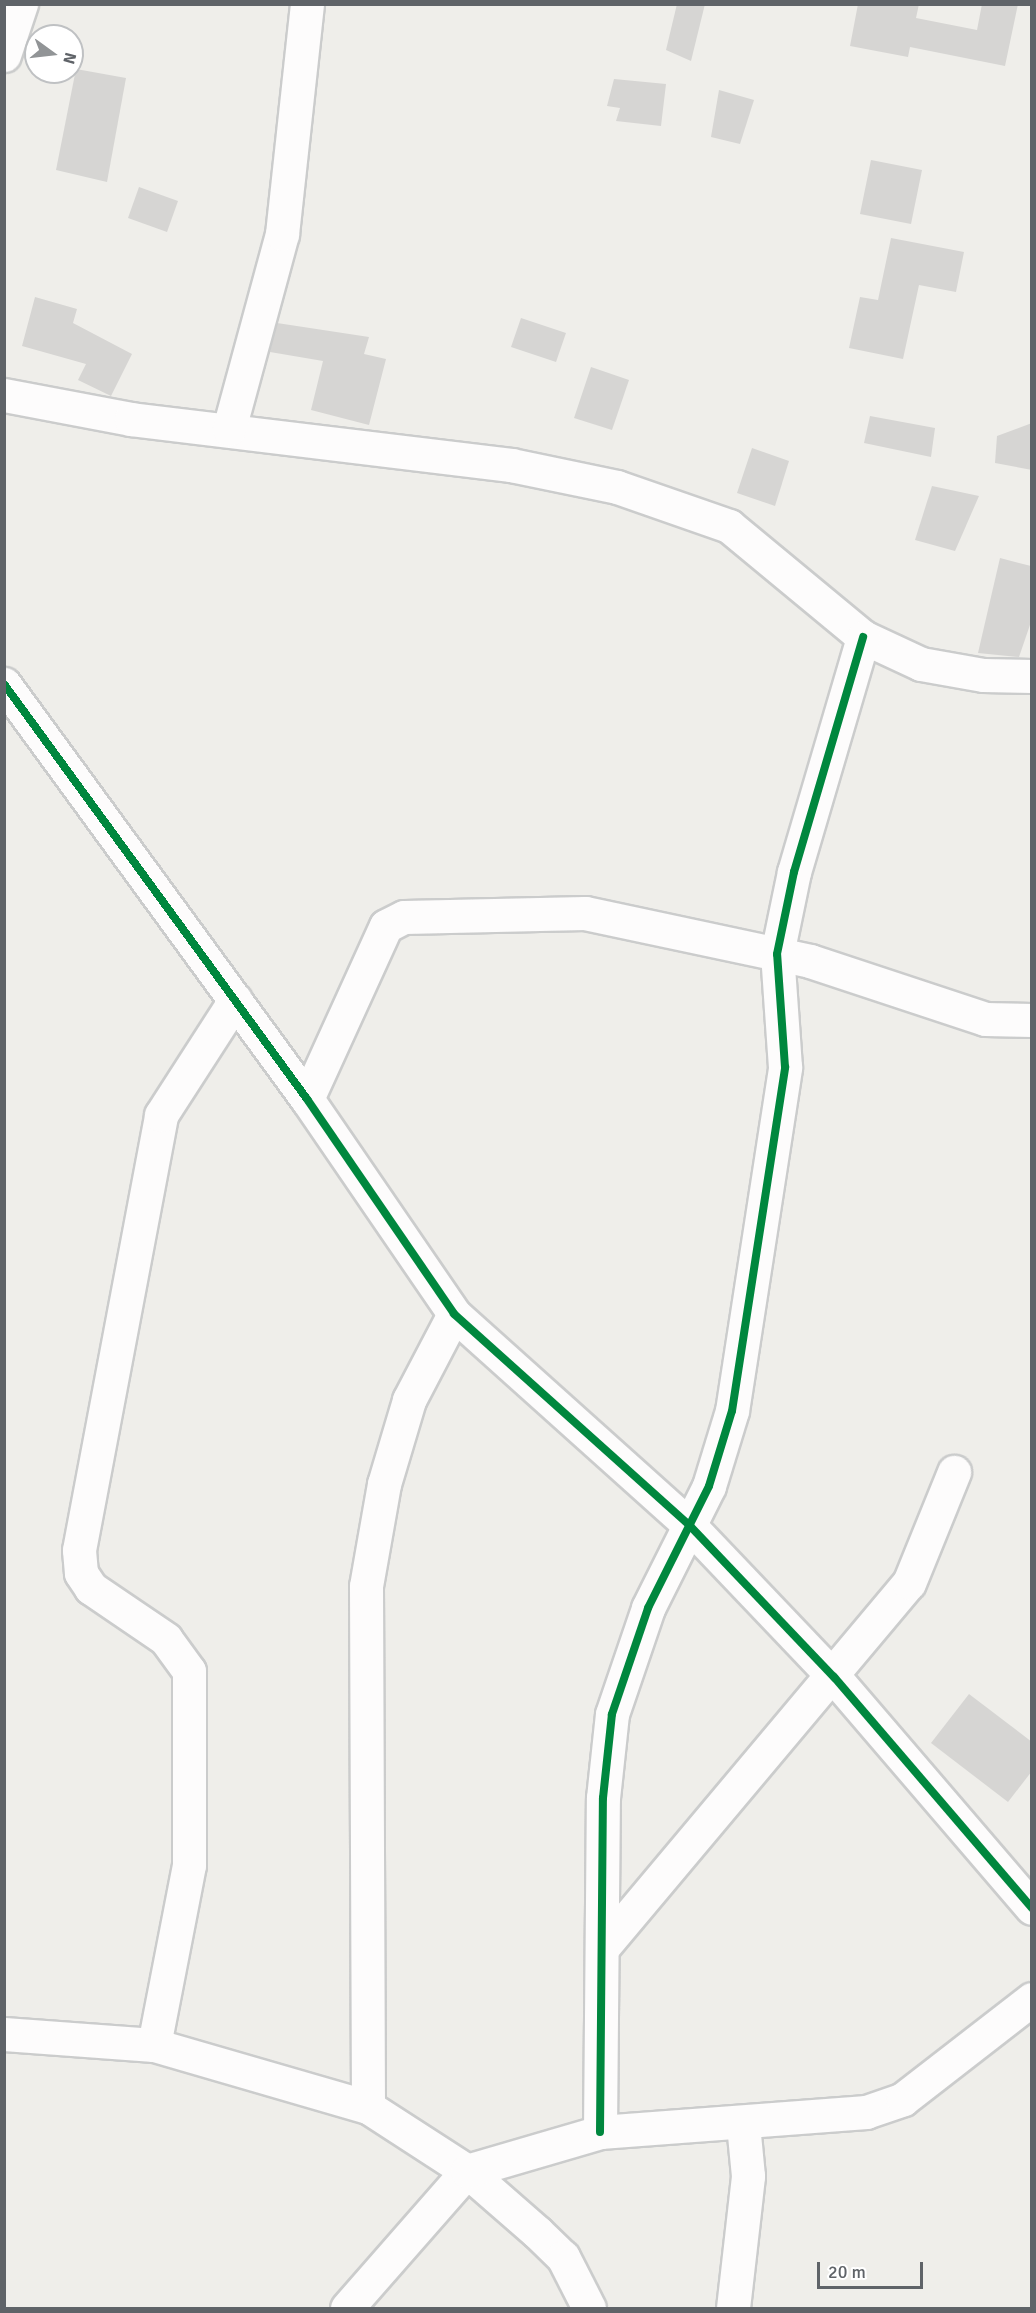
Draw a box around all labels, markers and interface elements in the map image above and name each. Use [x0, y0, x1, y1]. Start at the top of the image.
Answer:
north arrow [24, 24, 84, 84]
text: N [58, 50, 81, 66]
scale bar [820, 2250, 926, 2288]
text: 20 m [828, 2261, 866, 2283]

